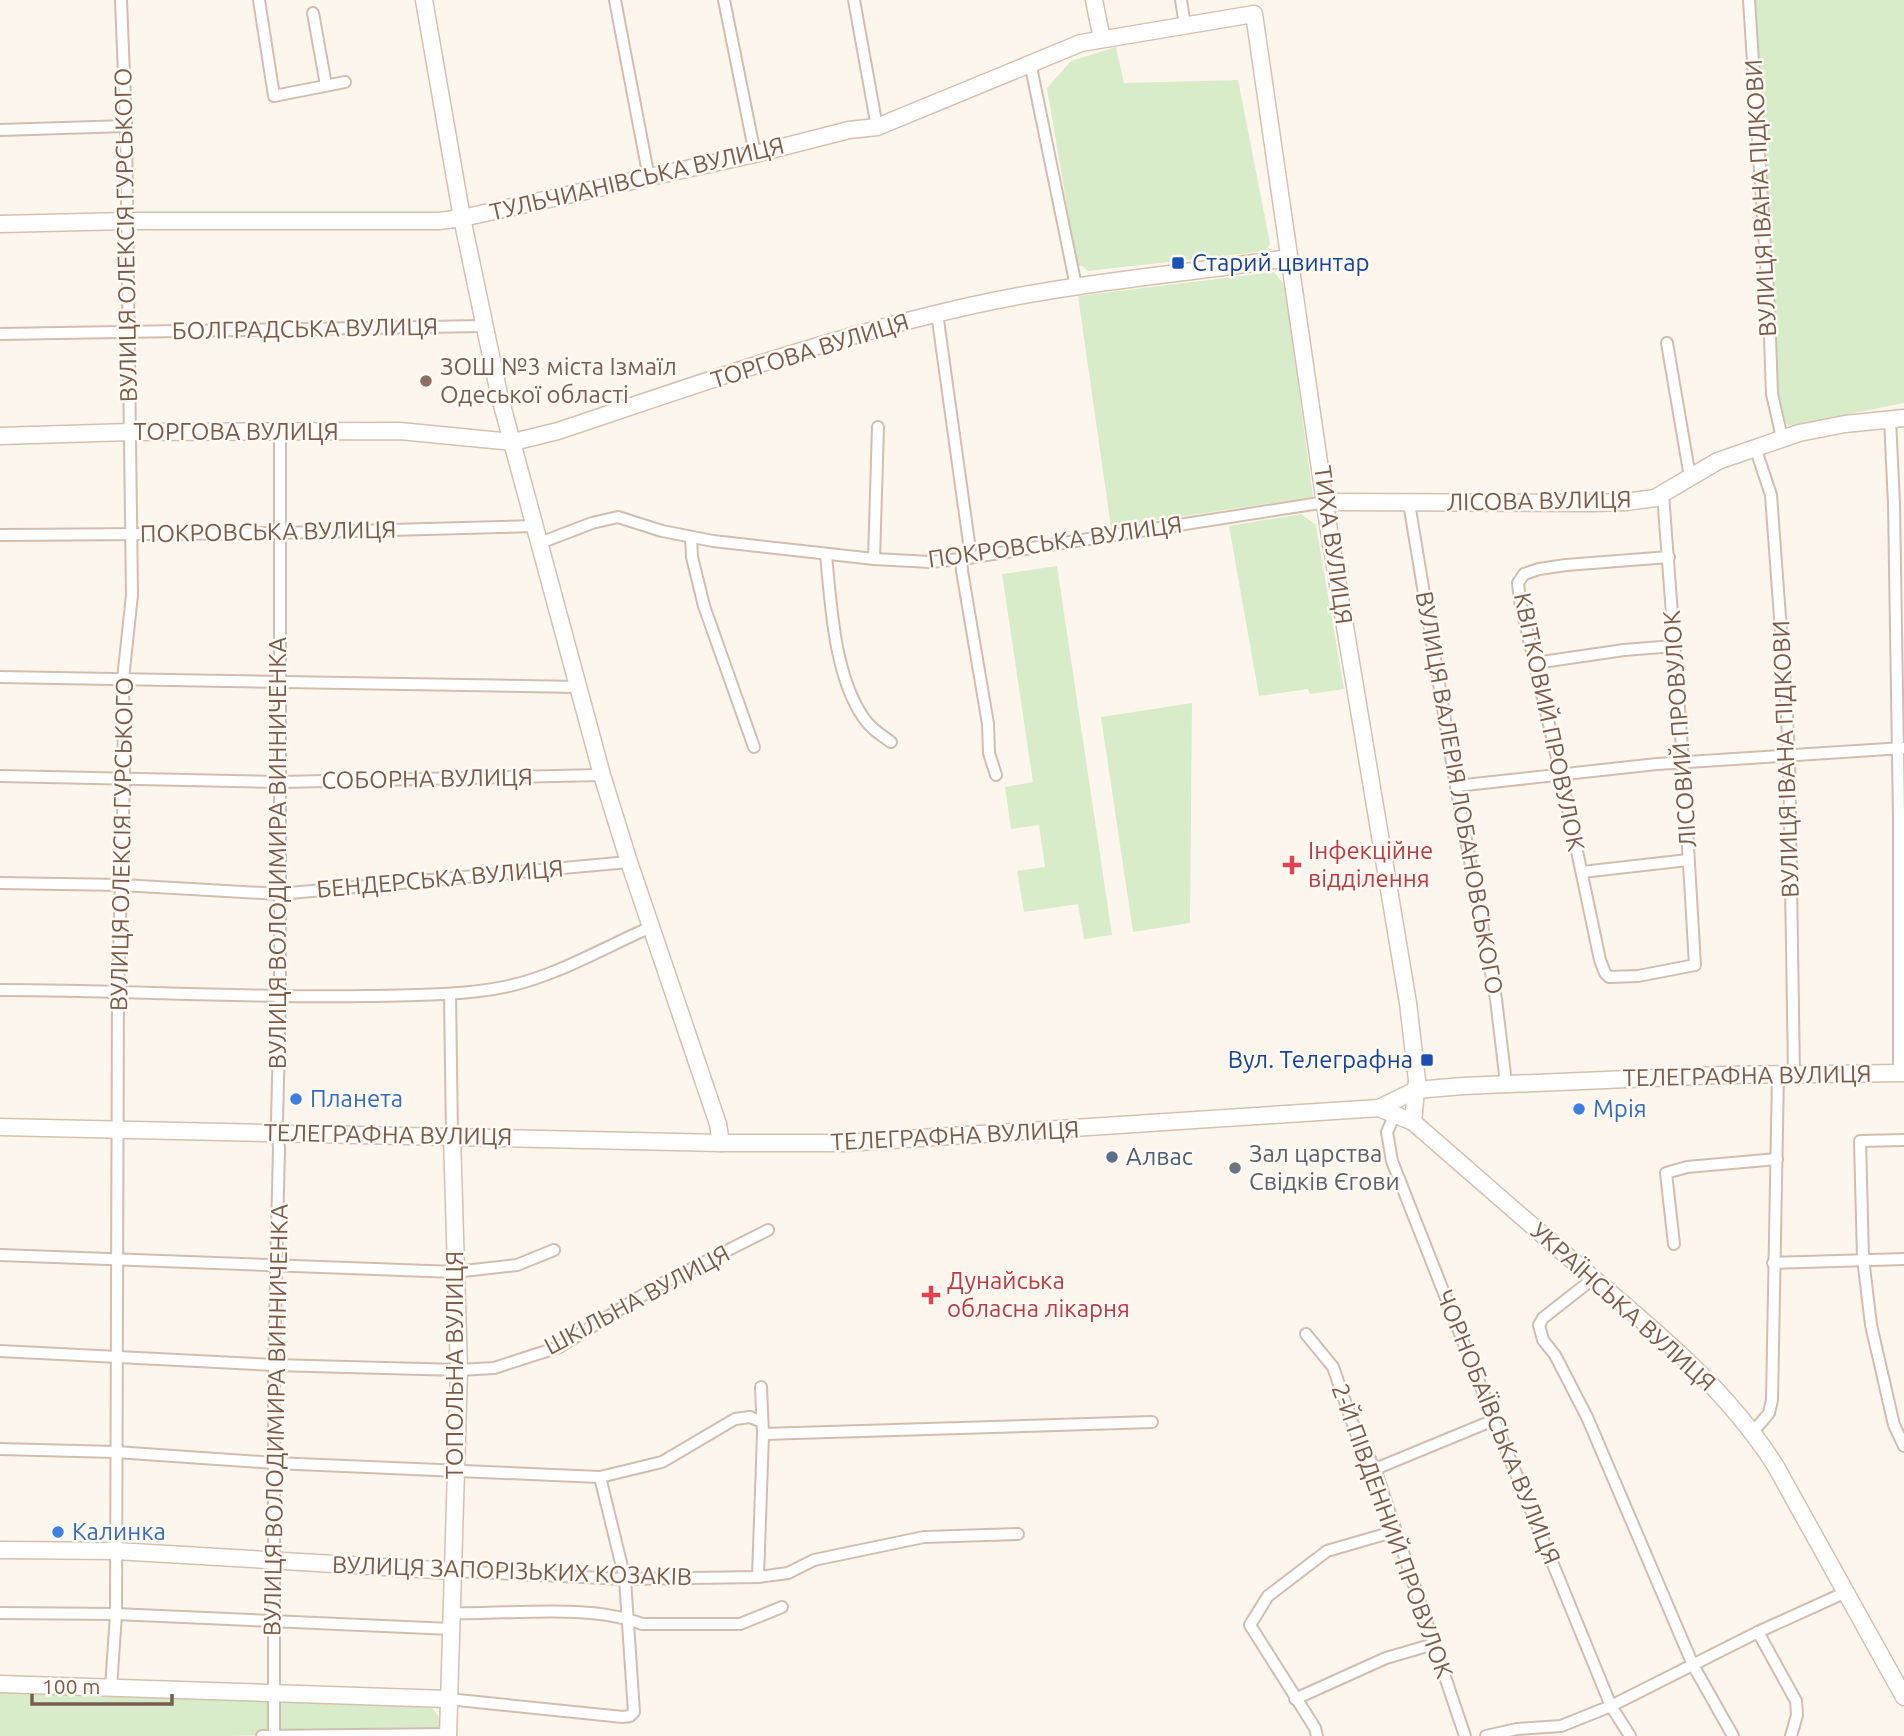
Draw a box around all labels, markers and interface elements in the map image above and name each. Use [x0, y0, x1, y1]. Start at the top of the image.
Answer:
street label: ВУЛИЦЯ ІВАНА ПІДКОВИ [1740, 59, 1781, 337]
street label: ВУЛИЦЯ ОЛЕКСІЯ ГУРСЬКОГО [109, 68, 142, 402]
street label: ТУЛЬЧИАНІВСЬКА ВУЛИЦЯ [487, 131, 787, 226]
place label: Старий цвинтар [1192, 249, 1370, 276]
marker: Старий цвинтар [1170, 255, 1186, 271]
street label: ТОРГОВА ВУЛИЦЯ [708, 308, 912, 393]
street label: БОЛГРАДСЬКА ВУЛИЦЯ [172, 313, 438, 344]
place label: ЗОШ №3 міста Ізмаїл Одеської області [440, 353, 677, 408]
marker: ЗОШ №3 міста Ізмаїл Одеської області [418, 373, 434, 389]
street label: ТОРГОВА ВУЛИЦЯ [133, 418, 339, 445]
street label: ТИХА ВУЛИЦЯ [1309, 464, 1358, 626]
street label: ЛІСОВА ВУЛИЦЯ [1446, 485, 1632, 516]
street label: ПОКРОВСЬКА ВУЛИЦЯ [926, 510, 1184, 573]
street label: ПОКРОВСЬКА ВУЛИЦЯ [140, 516, 396, 547]
street label: ВУЛИЦЯ ВАЛЕРІЯ ЛОБАНОВСЬКОГО [1411, 589, 1508, 997]
street label: КВІТКОВИЙ ПРОВУЛОК [1509, 590, 1591, 854]
street label: ЛІСОВИЙ ПРОВУЛОК [1657, 609, 1701, 849]
street label: ВУЛИЦЯ ІВАНА ПІДКОВИ [1767, 620, 1804, 898]
street label: ВУЛИЦЯ ВОЛОДИМИРА ВИННИЧЕНКА [264, 636, 291, 1069]
street label: ВУЛИЦЯ ОЛЕКСІЯ ГУРСЬКОГО [105, 677, 138, 1011]
street label: СОБОРНА ВУЛИЦЯ [321, 763, 533, 794]
place label: Інфекційне відділення [1308, 837, 1433, 892]
street label: БЕНДЕРСЬКА ВУЛИЦЯ [315, 854, 565, 903]
marker: Інфекційне відділення [1282, 855, 1302, 875]
place label: Вул. Телеграфна [1228, 1046, 1413, 1073]
marker: Вул. Телеграфна [1419, 1052, 1435, 1068]
street label: ТЕЛЕГРАФНА ВУЛИЦЯ [1622, 1060, 1872, 1091]
place label: Планета [310, 1085, 403, 1112]
marker: Планета [288, 1091, 304, 1107]
place label: Мрія [1593, 1095, 1647, 1122]
marker: Мрія [1571, 1101, 1587, 1117]
street label: ТЕЛЕГРАФНА ВУЛИЦЯ [830, 1116, 1080, 1155]
street label: ТЕЛЕГРАФНА ВУЛИЦЯ [263, 1119, 513, 1150]
place label: Зал царства Свідків Єгови [1249, 1140, 1400, 1195]
place label: Алвас [1126, 1143, 1193, 1170]
marker: Алвас [1104, 1149, 1120, 1165]
marker: Зал царства Свідків Єгови [1227, 1160, 1243, 1176]
street label: ВУЛИЦЯ ВОЛОДИМИРА ВИННИЧЕНКА [258, 1203, 293, 1636]
street label: УКРАЇНСЬКА ВУЛИЦЯ [1526, 1217, 1721, 1396]
street label: ШКІЛЬНА ВУЛИЦЯ [540, 1239, 734, 1360]
street label: ТОПОЛЬНА ВУЛИЦЯ [441, 1251, 468, 1479]
place label: Дунайська обласна лікарня [947, 1267, 1130, 1322]
marker: Дунайська обласна лікарня [921, 1285, 941, 1305]
street label: ЧОРНОБАЇВСЬКА ВУЛИЦЯ [1431, 1286, 1566, 1568]
street label: 2-Й ПІВДЕННИЙ ПРОВУЛОК [1327, 1380, 1459, 1682]
place label: Калинка [72, 1518, 166, 1545]
marker: Калинка [50, 1524, 66, 1540]
street label: ВУЛИЦЯ ЗАПОРІЗЬКИХ КОЗАКІВ [332, 1551, 693, 1590]
scale bar [32, 1662, 172, 1706]
text: 100 m [42, 1674, 100, 1698]

